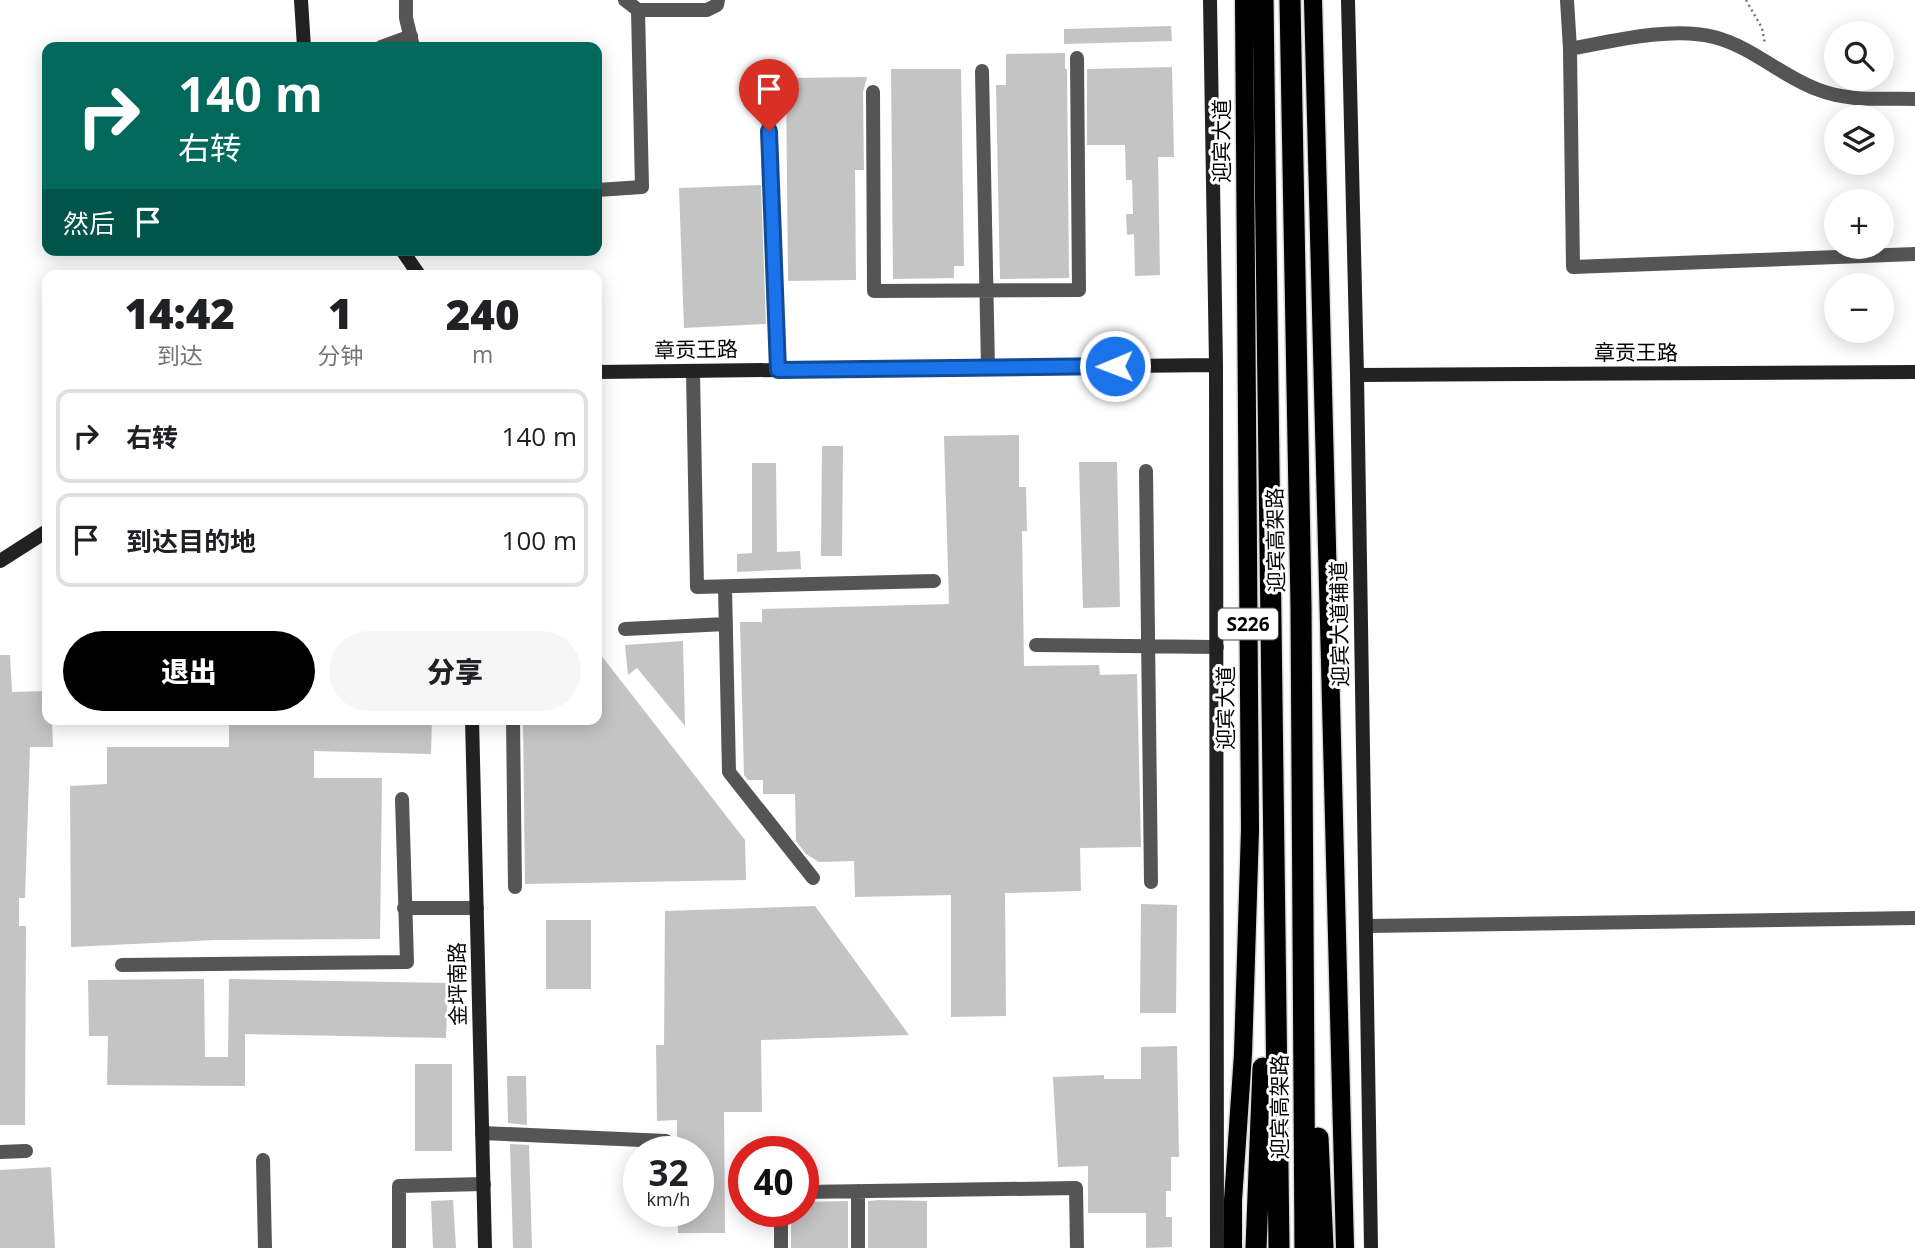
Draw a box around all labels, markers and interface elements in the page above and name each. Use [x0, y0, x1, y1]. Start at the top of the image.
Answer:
map controls [1824, 21, 1894, 343]
button: search [1824, 21, 1894, 91]
pin [739, 59, 799, 131]
text: 140 m [178, 60, 323, 126]
icon: right [63, 70, 154, 161]
icon: arrive [750, 70, 788, 108]
street label: 迎宾大道 [1207, 99, 1235, 183]
button: layers [1824, 105, 1894, 175]
text: 右转 [178, 126, 242, 169]
button: + [1824, 189, 1894, 259]
icon: arrive [129, 203, 167, 241]
text: 然后 [63, 205, 115, 241]
button: − [1824, 273, 1894, 343]
text: 14:42 [124, 284, 235, 341]
text: 1 [328, 284, 353, 341]
text: 240 [446, 285, 520, 342]
position arrow [1078, 329, 1152, 403]
street label: 章贡王路 [654, 334, 738, 364]
text: m [472, 338, 493, 370]
street label: 章贡王路 [1594, 338, 1678, 366]
text: 到达 [157, 339, 203, 371]
text: 分钟 [317, 339, 363, 371]
icon: right [67, 417, 105, 455]
text: 140 m [502, 418, 577, 454]
text: 右转 [126, 419, 178, 455]
street label: 迎宾高架路 [1260, 487, 1290, 593]
icon: arrive [67, 521, 105, 559]
text: 100 m [502, 522, 577, 558]
text: 到达目的地 [126, 523, 256, 559]
street label: 迎宾大道辅道 [1324, 561, 1354, 687]
road number: S226 [1218, 608, 1278, 639]
button: 退出 [63, 631, 315, 711]
button: 分享 [329, 631, 581, 711]
street label: 迎宾大道 [1211, 666, 1239, 750]
street label: 金坪南路 [442, 942, 472, 1026]
street label: 迎宾高架路 [1265, 1055, 1293, 1160]
speed limit sign: 40 [728, 1136, 819, 1227]
text: 32 [648, 1149, 689, 1196]
text: km/h [647, 1187, 690, 1211]

